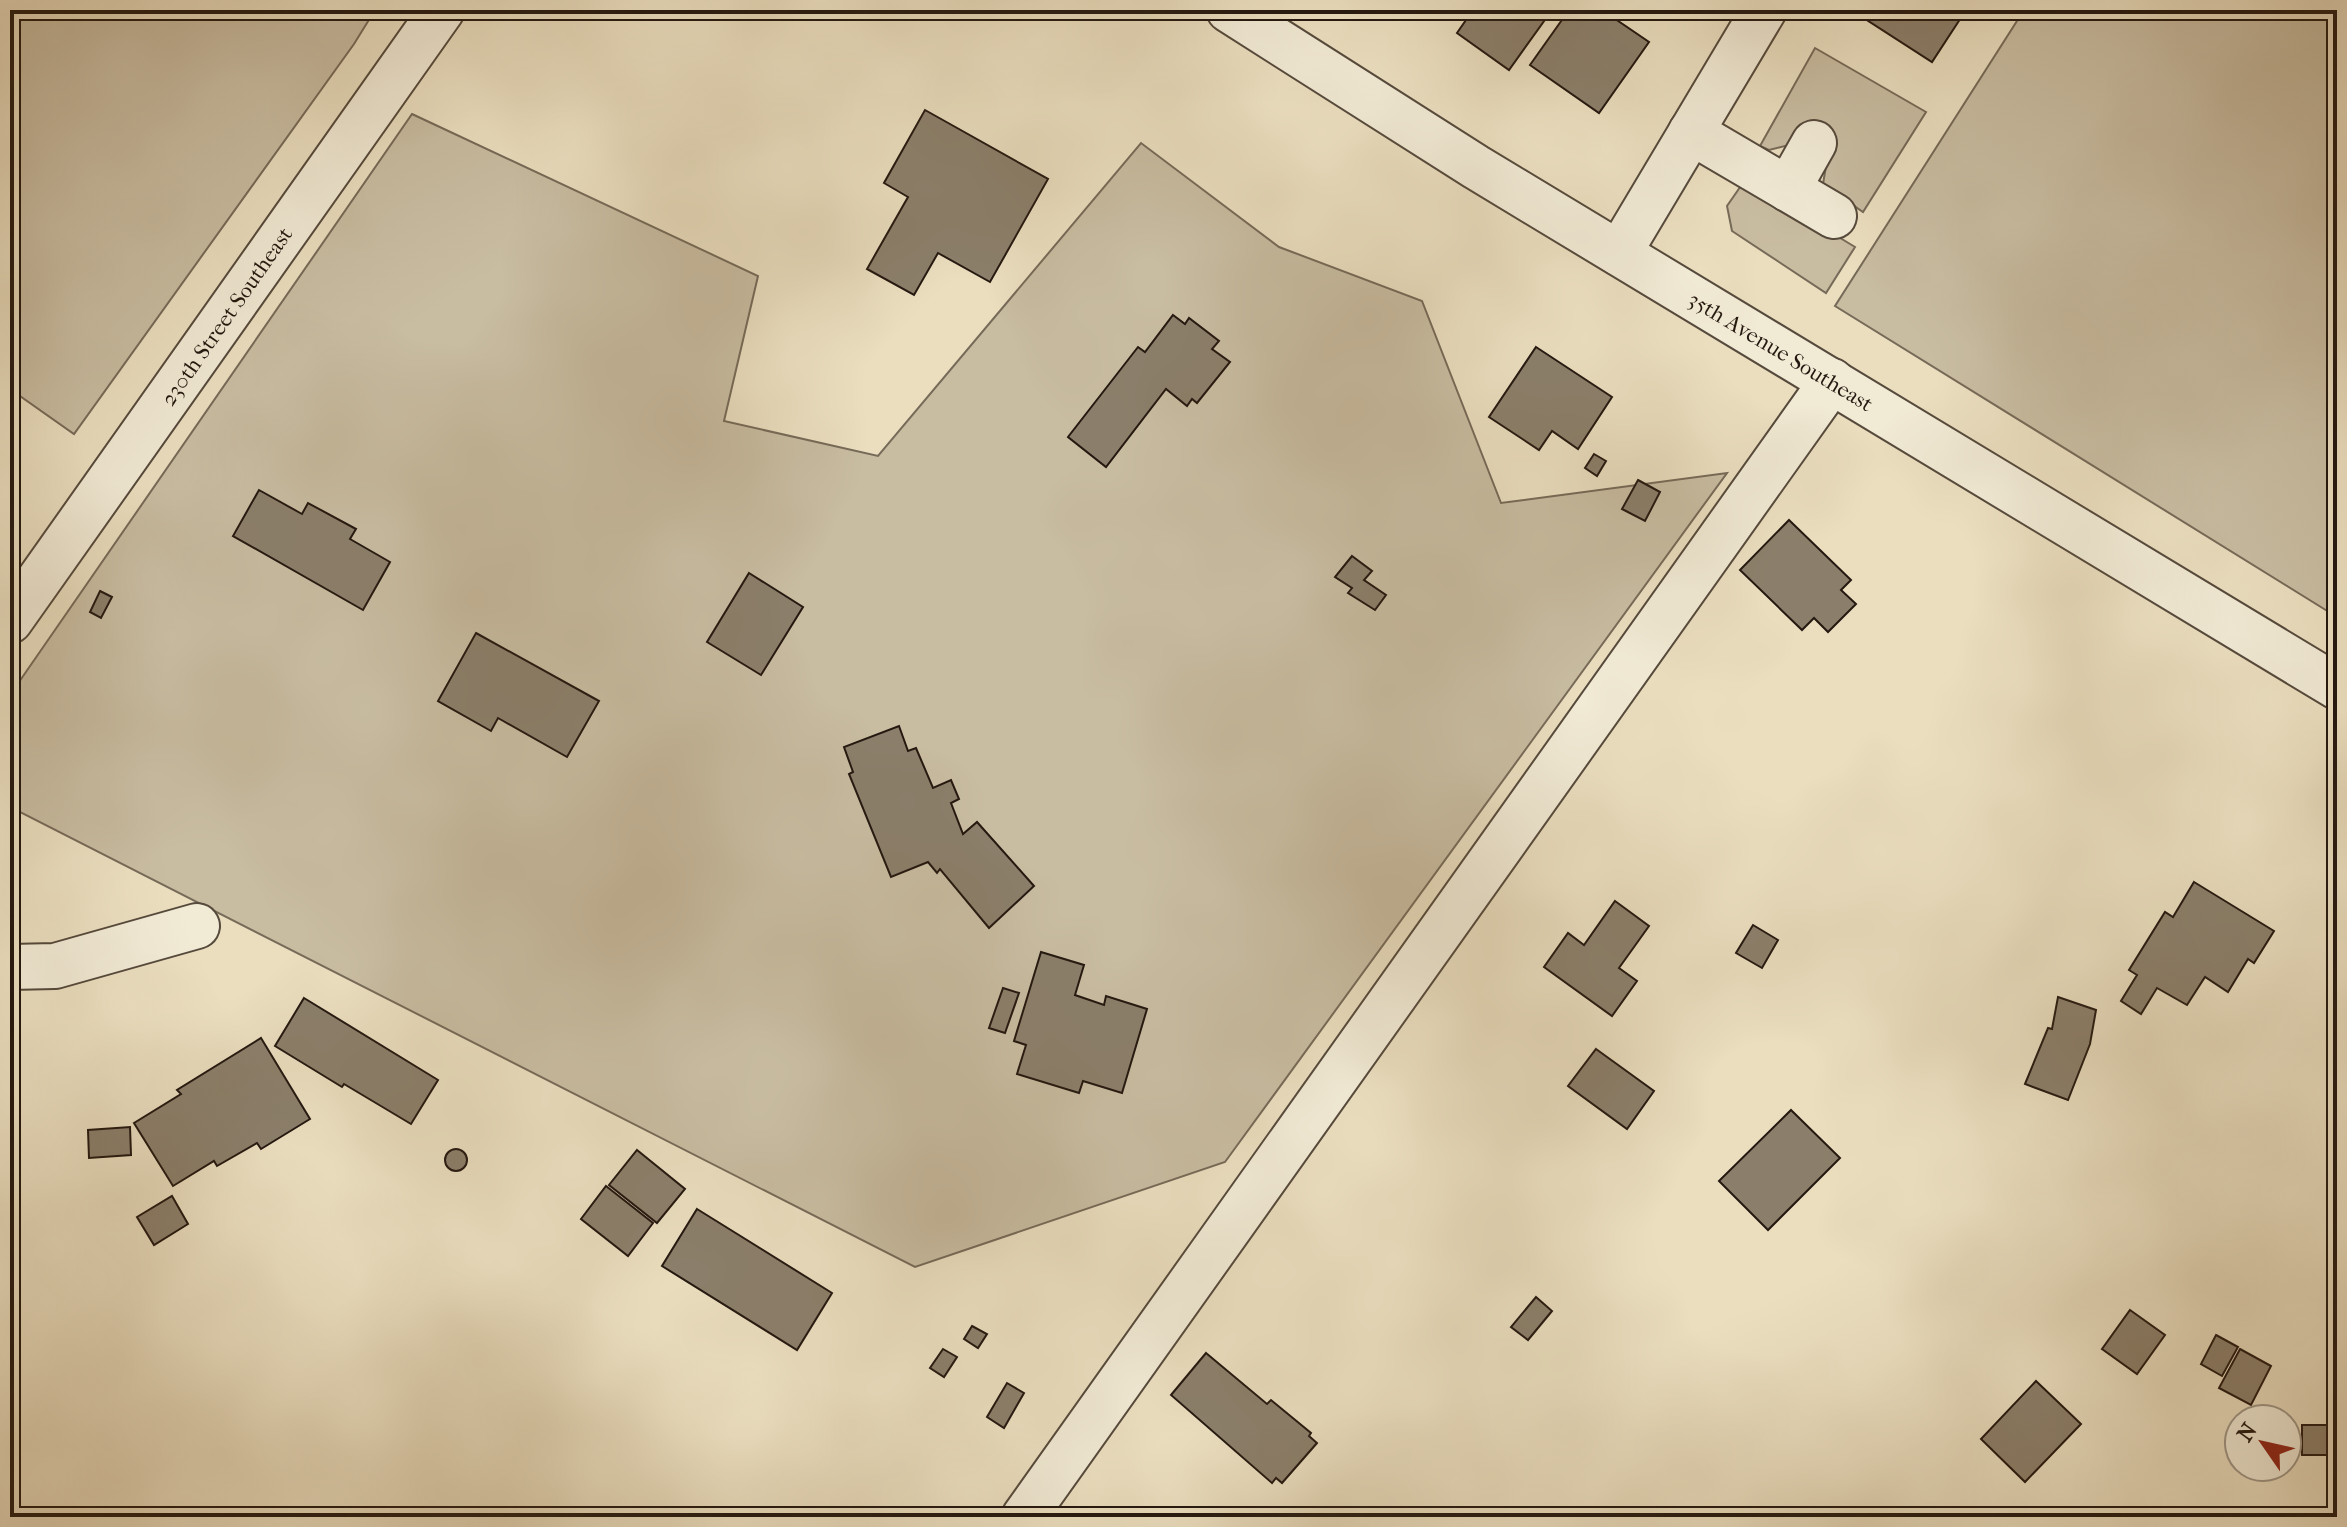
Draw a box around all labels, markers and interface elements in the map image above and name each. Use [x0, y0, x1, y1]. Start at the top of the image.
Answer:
street label: 230th Street Southeast [155, 222, 298, 411]
street label: 35th Avenue Southeast [1683, 286, 1878, 417]
north arrow [2223, 1403, 2303, 1483]
text: N [2232, 1418, 2263, 1447]

